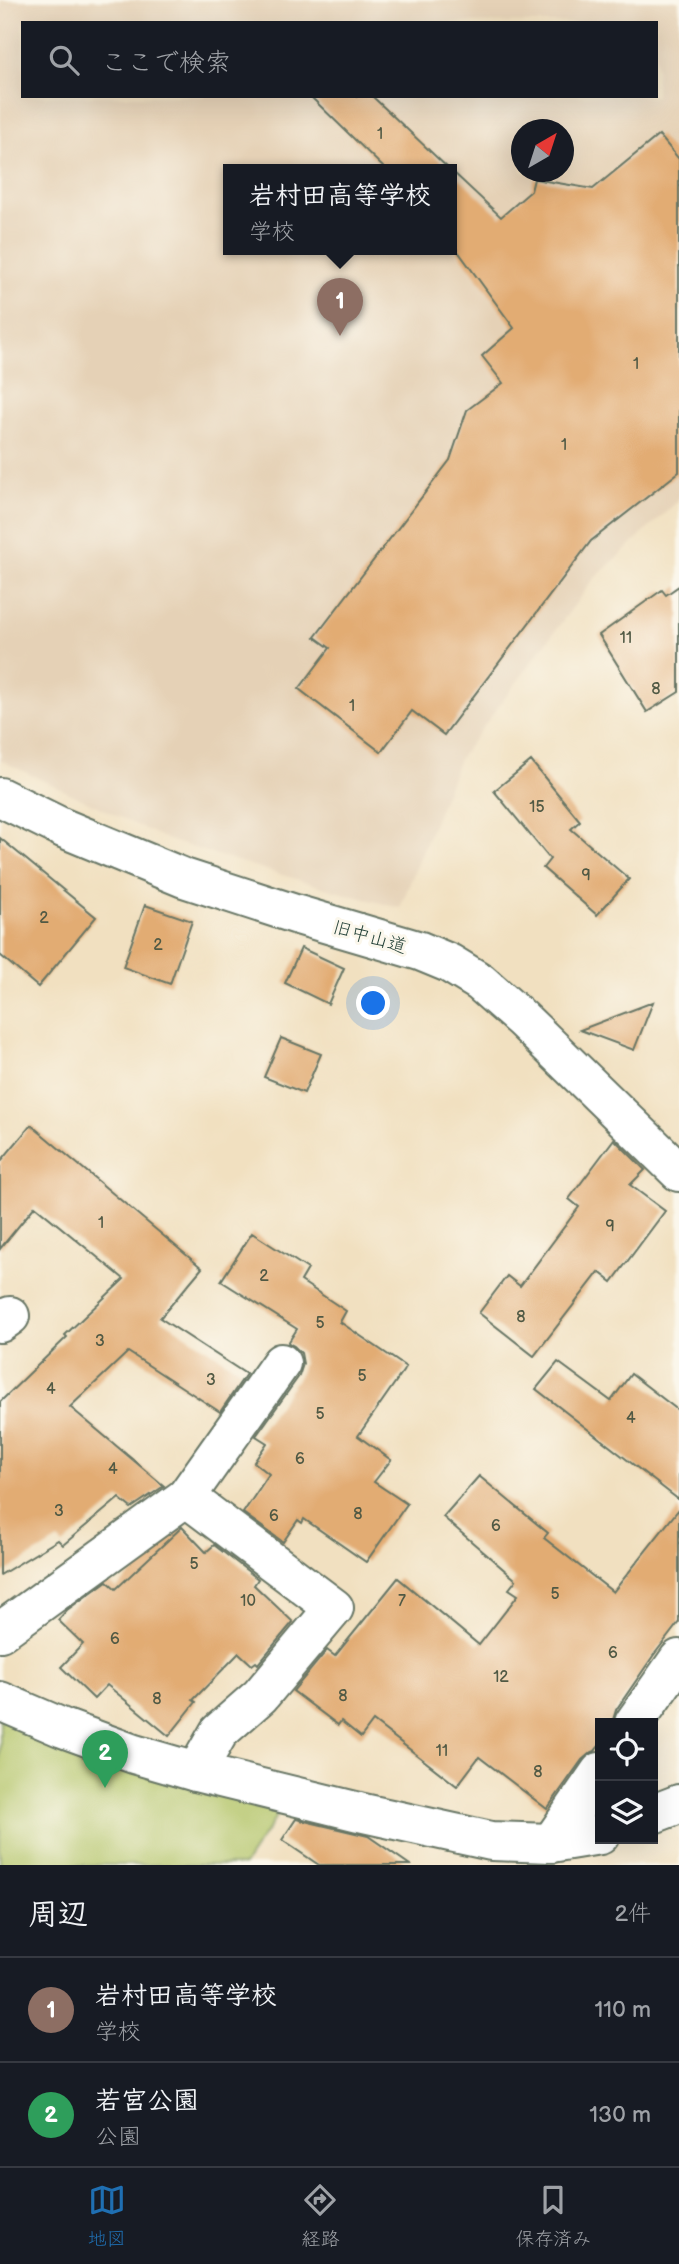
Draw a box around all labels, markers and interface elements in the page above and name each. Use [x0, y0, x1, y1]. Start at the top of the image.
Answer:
search box [21, 21, 658, 98]
icon: search [45, 41, 83, 79]
text: ここで検索 [101, 48, 231, 79]
north arrow [511, 119, 574, 182]
house number: 1 [377, 125, 383, 144]
popup [223, 164, 457, 255]
text: 岩村田高等学校 [249, 181, 431, 212]
text: 学校 [249, 218, 295, 246]
pin: 1 [317, 278, 363, 336]
house number: 1 [633, 355, 639, 374]
house number: 1 [561, 436, 567, 455]
house number: 11 [620, 629, 632, 648]
house number: 8 [651, 680, 661, 699]
house number: 1 [349, 697, 355, 716]
house number: 15 [529, 798, 545, 817]
house number: 9 [581, 866, 591, 885]
house number: 2 [39, 909, 49, 928]
street label: 旧中山道 [330, 916, 409, 959]
house number: 2 [153, 936, 163, 955]
your location [356, 986, 390, 1020]
house number: 1 [98, 1214, 104, 1233]
house number: 9 [605, 1217, 615, 1236]
house number: 2 [259, 1267, 269, 1286]
house number: 8 [516, 1308, 526, 1327]
house number: 5 [315, 1314, 325, 1333]
house number: 3 [95, 1332, 105, 1351]
house number: 5 [357, 1367, 367, 1386]
house number: 3 [206, 1371, 216, 1390]
house number: 4 [46, 1380, 56, 1399]
house number: 5 [315, 1405, 325, 1424]
house number: 4 [626, 1409, 636, 1428]
house number: 6 [295, 1450, 305, 1469]
house number: 4 [108, 1460, 118, 1479]
house number: 3 [54, 1502, 64, 1521]
house number: 8 [353, 1505, 363, 1524]
house number: 6 [269, 1507, 279, 1526]
house number: 6 [491, 1517, 501, 1536]
house number: 5 [189, 1555, 199, 1574]
house number: 5 [550, 1585, 560, 1604]
house number: 10 [240, 1592, 256, 1611]
house number: 7 [398, 1592, 406, 1611]
house number: 6 [110, 1630, 120, 1649]
house number: 6 [608, 1644, 618, 1663]
house number: 12 [493, 1668, 509, 1687]
house number: 8 [338, 1687, 348, 1706]
house number: 8 [152, 1690, 162, 1709]
map controls [595, 1718, 658, 1844]
button: locate [595, 1718, 658, 1781]
pin: 2 [82, 1730, 128, 1788]
house number: 11 [436, 1742, 448, 1761]
house number: 8 [533, 1763, 543, 1782]
button: layers [595, 1781, 658, 1844]
text: 周辺 [28, 1897, 88, 1933]
text: 2件 [614, 1900, 651, 1928]
text: 岩村田高等学校 [95, 1981, 277, 2012]
text: 1 [46, 1996, 56, 2024]
text: 110 m [594, 1996, 651, 2024]
text: 学校 [95, 2018, 141, 2046]
text: 若宮公園 [95, 2086, 199, 2117]
text: 2 [44, 2101, 58, 2129]
text: 130 m [589, 2101, 651, 2129]
text: 公園 [95, 2123, 141, 2151]
tab: 地図 [88, 2181, 126, 2251]
tab: 経路 [301, 2181, 339, 2251]
tab: 保存済み [515, 2181, 591, 2251]

